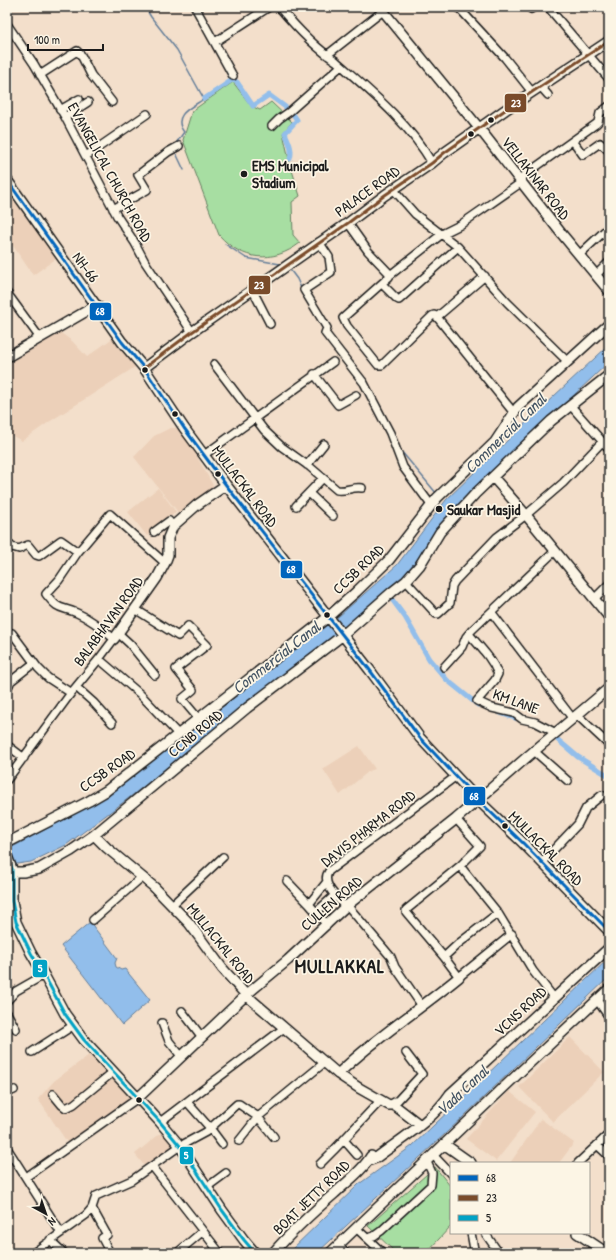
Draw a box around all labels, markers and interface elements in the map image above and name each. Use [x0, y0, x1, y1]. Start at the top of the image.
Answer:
scale bar [28, 26, 103, 52]
text: 100 m [34, 31, 60, 48]
line badge: 23 [504, 93, 527, 113]
text: 23 [511, 96, 521, 110]
street label: EVANGELICAL CHURCH ROAD [63, 98, 158, 246]
unlabelled marker [486, 115, 496, 125]
unlabelled marker [466, 129, 476, 139]
street label: VELLAKINAR ROAD [497, 132, 576, 225]
place label: EMS Municipal Stadium [252, 155, 329, 193]
street label: PALACE ROAD [330, 160, 404, 222]
marker: EMS Municipal Stadium [239, 169, 249, 179]
street label: NH-66 [68, 247, 104, 287]
line badge: 23 [248, 275, 271, 295]
text: 23 [254, 278, 264, 292]
line badge: 68 [89, 302, 112, 321]
text: 68 [95, 304, 105, 318]
unlabelled marker [140, 365, 150, 375]
water label: Commercial Canal [459, 388, 551, 478]
unlabelled marker [170, 409, 180, 419]
street label: MULLACKAL ROAD [207, 441, 283, 532]
unlabelled marker [213, 469, 223, 479]
place label: Saukar Masjid [447, 499, 521, 520]
marker: Saukar Masjid [434, 504, 444, 514]
street label: CCSB ROAD [328, 539, 389, 599]
line badge: 68 [280, 560, 303, 579]
text: 68 [286, 562, 296, 576]
street label: BALABHAVAN ROAD [68, 571, 148, 670]
unlabelled marker [322, 610, 332, 620]
water label: Commercial Canal [227, 615, 325, 698]
street label: KM LANE [490, 683, 542, 719]
street label: CCNB ROAD [163, 703, 227, 762]
street label: CCSB ROAD [75, 743, 140, 797]
street label: DAVIS PHARMA ROAD [316, 784, 420, 871]
line badge: 68 [463, 786, 486, 806]
text: 68 [469, 789, 479, 803]
street label: MULLACKAL ROAD [504, 806, 589, 891]
unlabelled marker [500, 821, 510, 831]
street label: CULLEN ROAD [296, 870, 367, 936]
street label: MULLACKAL ROAD [182, 898, 260, 988]
district label: MULLAKKAL [295, 953, 385, 979]
line badge: 5 [32, 959, 48, 978]
text: 5 [38, 961, 43, 975]
street label: VCNS ROAD [489, 981, 551, 1041]
water label: Vada Canal [431, 1060, 494, 1120]
unlabelled marker [134, 1095, 144, 1105]
line badge: 5 [179, 1146, 194, 1165]
text: 5 [184, 1148, 189, 1162]
street label: BOAT JETTY ROAD [268, 1154, 355, 1239]
legend [450, 1162, 590, 1234]
text: 68 [486, 1169, 496, 1186]
text: 23 [486, 1189, 497, 1206]
north arrow [26, 1194, 66, 1234]
text: 5 [486, 1209, 491, 1226]
text: N [46, 1214, 59, 1229]

